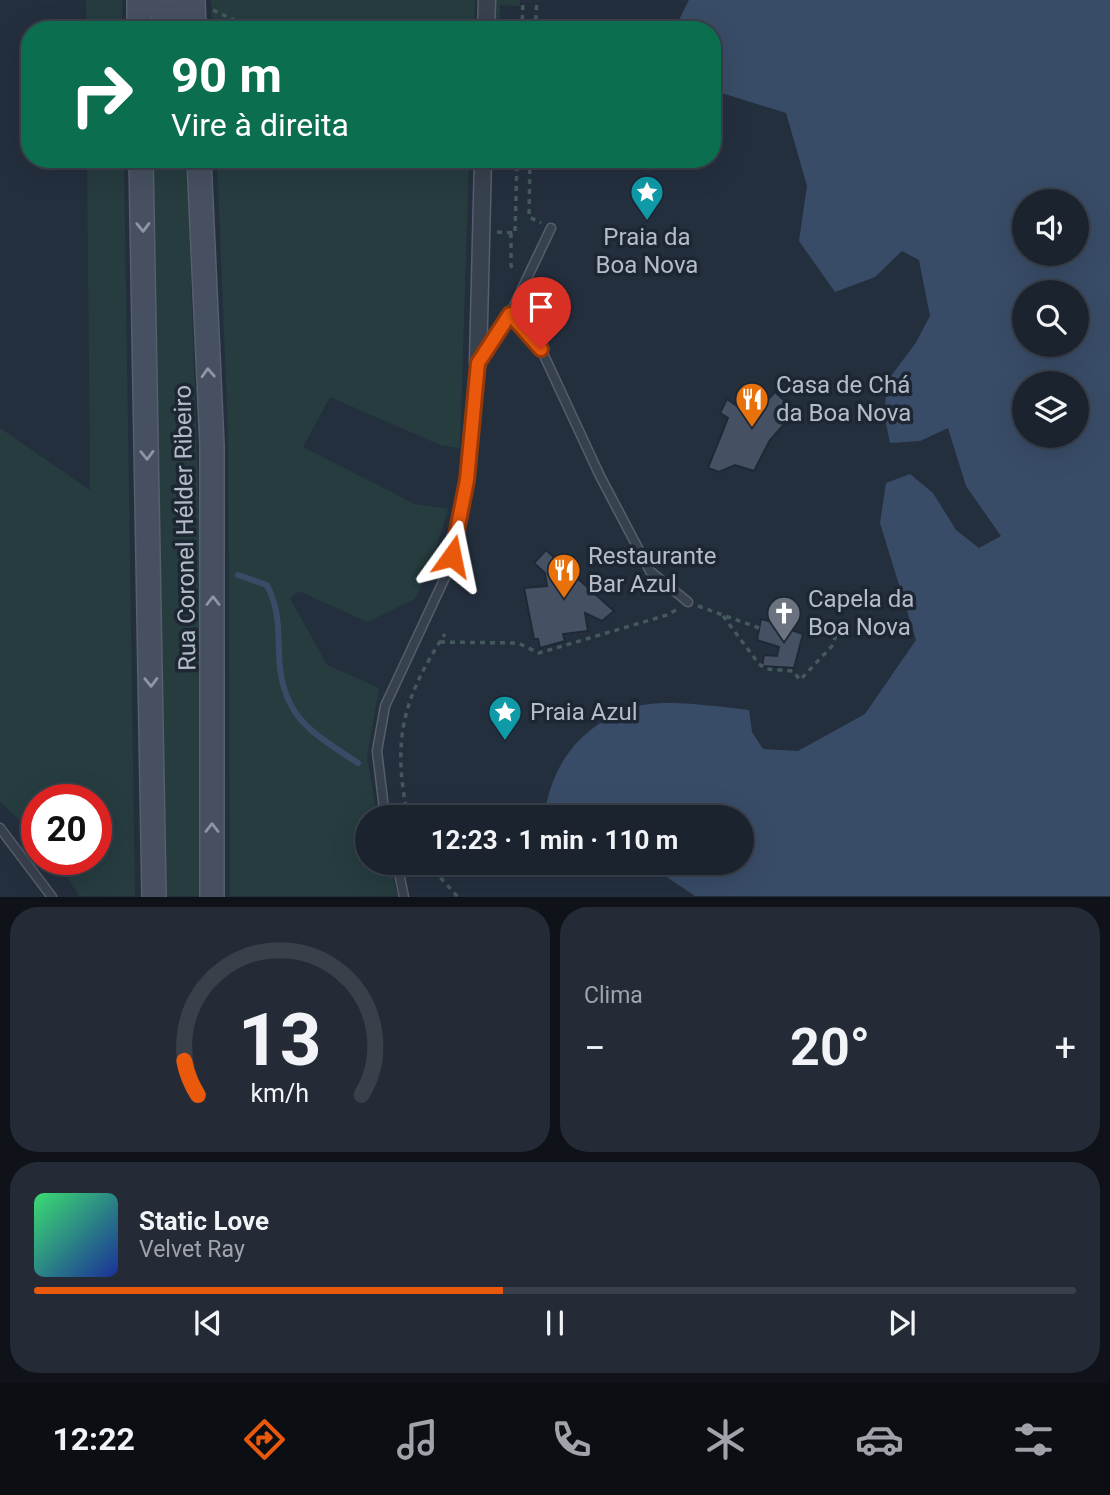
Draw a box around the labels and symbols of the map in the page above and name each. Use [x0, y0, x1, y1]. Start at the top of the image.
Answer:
place icon: Praia da Boa Nova [628, 173, 666, 222]
one-way arrow [135, 222, 150, 233]
place label: Praia da Boa Nova [596, 223, 698, 279]
pin [511, 277, 571, 349]
one-way arrow [201, 368, 216, 379]
place label: Casa de Chá da Boa Nova [776, 371, 911, 427]
restaurant icon: Casa de Chá da Boa Nova [733, 380, 771, 429]
street label: Rua Coronel Hélder Ribeiro [169, 385, 201, 671]
one-way arrow [139, 450, 154, 461]
position arrow [415, 519, 489, 593]
place label: Restaurante Bar Azul [588, 542, 717, 598]
restaurant icon: Restaurante Bar Azul [545, 551, 583, 600]
place label: Capela da Boa Nova [808, 585, 914, 641]
church icon: Capela da Boa Nova [765, 594, 803, 643]
one-way arrow [205, 595, 221, 606]
one-way arrow [143, 678, 159, 688]
place icon: Praia Azul [486, 693, 524, 742]
place label: Praia Azul [530, 698, 637, 726]
speed limit sign: 20 [21, 784, 112, 875]
one-way arrow [204, 823, 220, 833]

